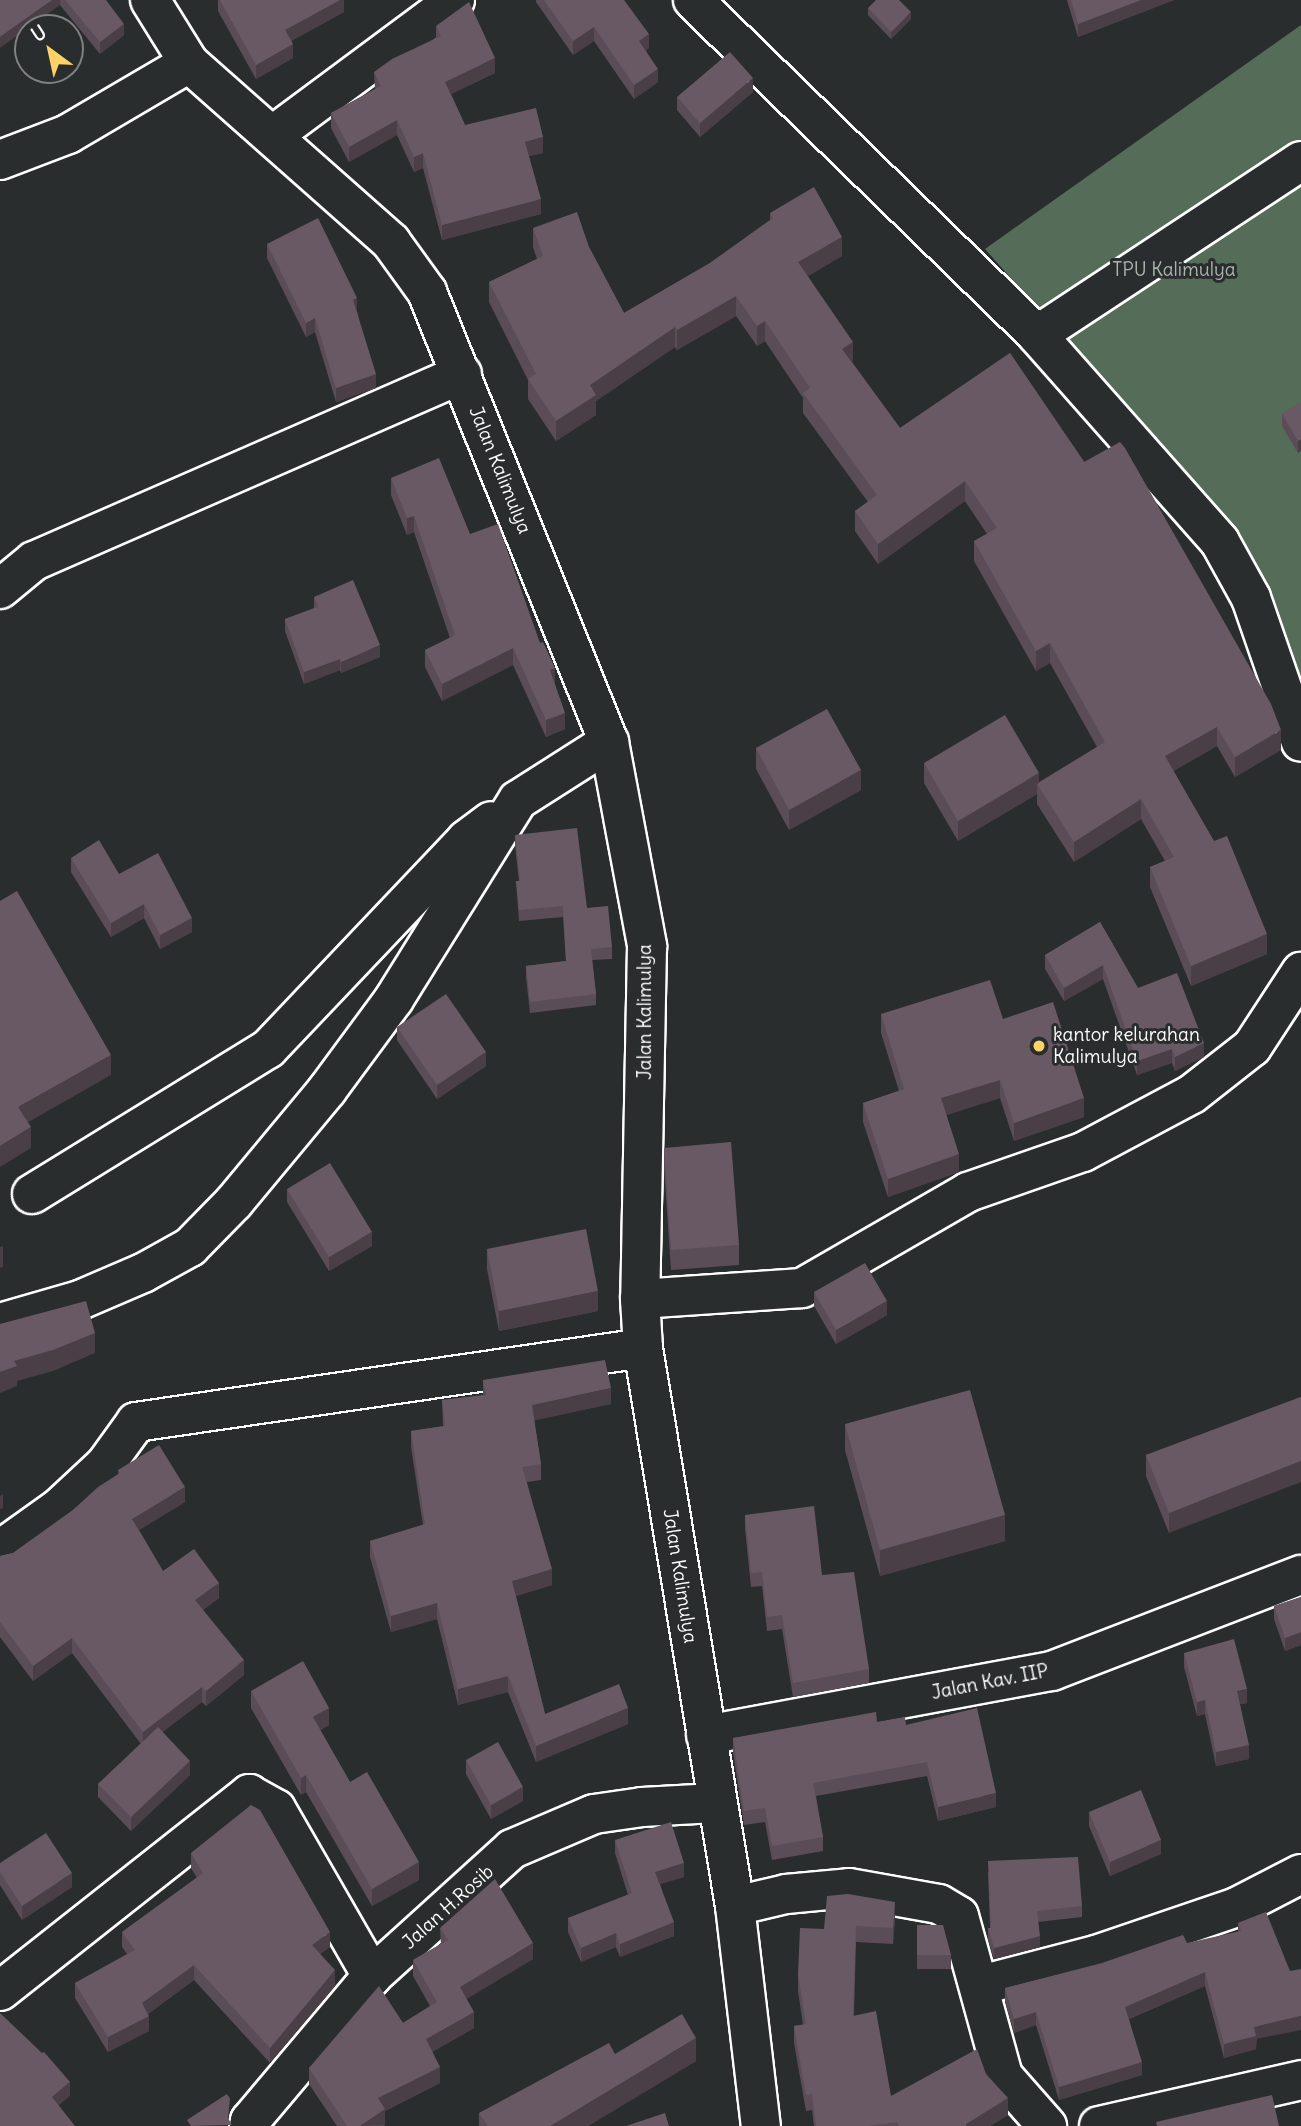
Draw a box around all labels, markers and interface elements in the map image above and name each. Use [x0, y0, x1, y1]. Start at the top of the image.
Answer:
north arrow [14, 14, 84, 84]
text: U [27, 19, 51, 47]
park label: TPU Kalimulya [1112, 259, 1236, 281]
street label: Jalan Kalimulya [464, 403, 536, 537]
street label: Jalan Kalimulya [634, 944, 656, 1080]
place label: kantor kelurahan Kalimulya [1053, 1024, 1200, 1068]
marker: kantor kelurahan Kalimulya [1031, 1038, 1047, 1054]
street label: Jalan Kalimulya [658, 1507, 702, 1645]
street label: Jalan Kav. IIP [930, 1659, 1050, 1705]
street label: Jalan H.Rosib [398, 1860, 498, 1954]

